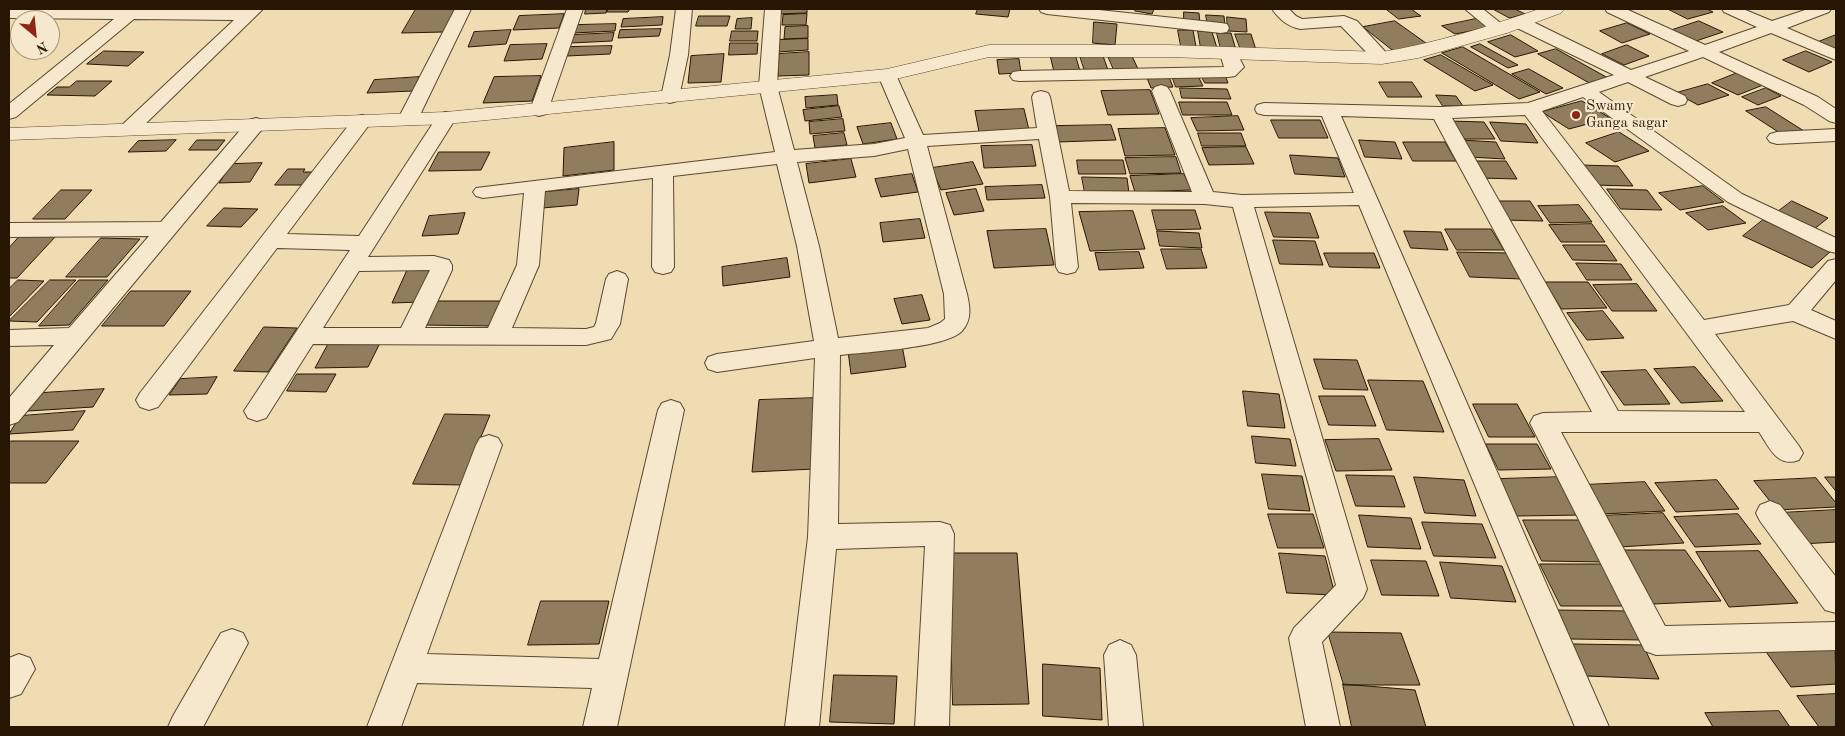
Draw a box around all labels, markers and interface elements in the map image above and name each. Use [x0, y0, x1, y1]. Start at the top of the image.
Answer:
north arrow [10, 10, 60, 60]
text: N [34, 39, 50, 56]
place label: Swamy Ganga sagar [1586, 97, 1668, 132]
marker: Swamy Ganga sagar [1570, 109, 1582, 121]

